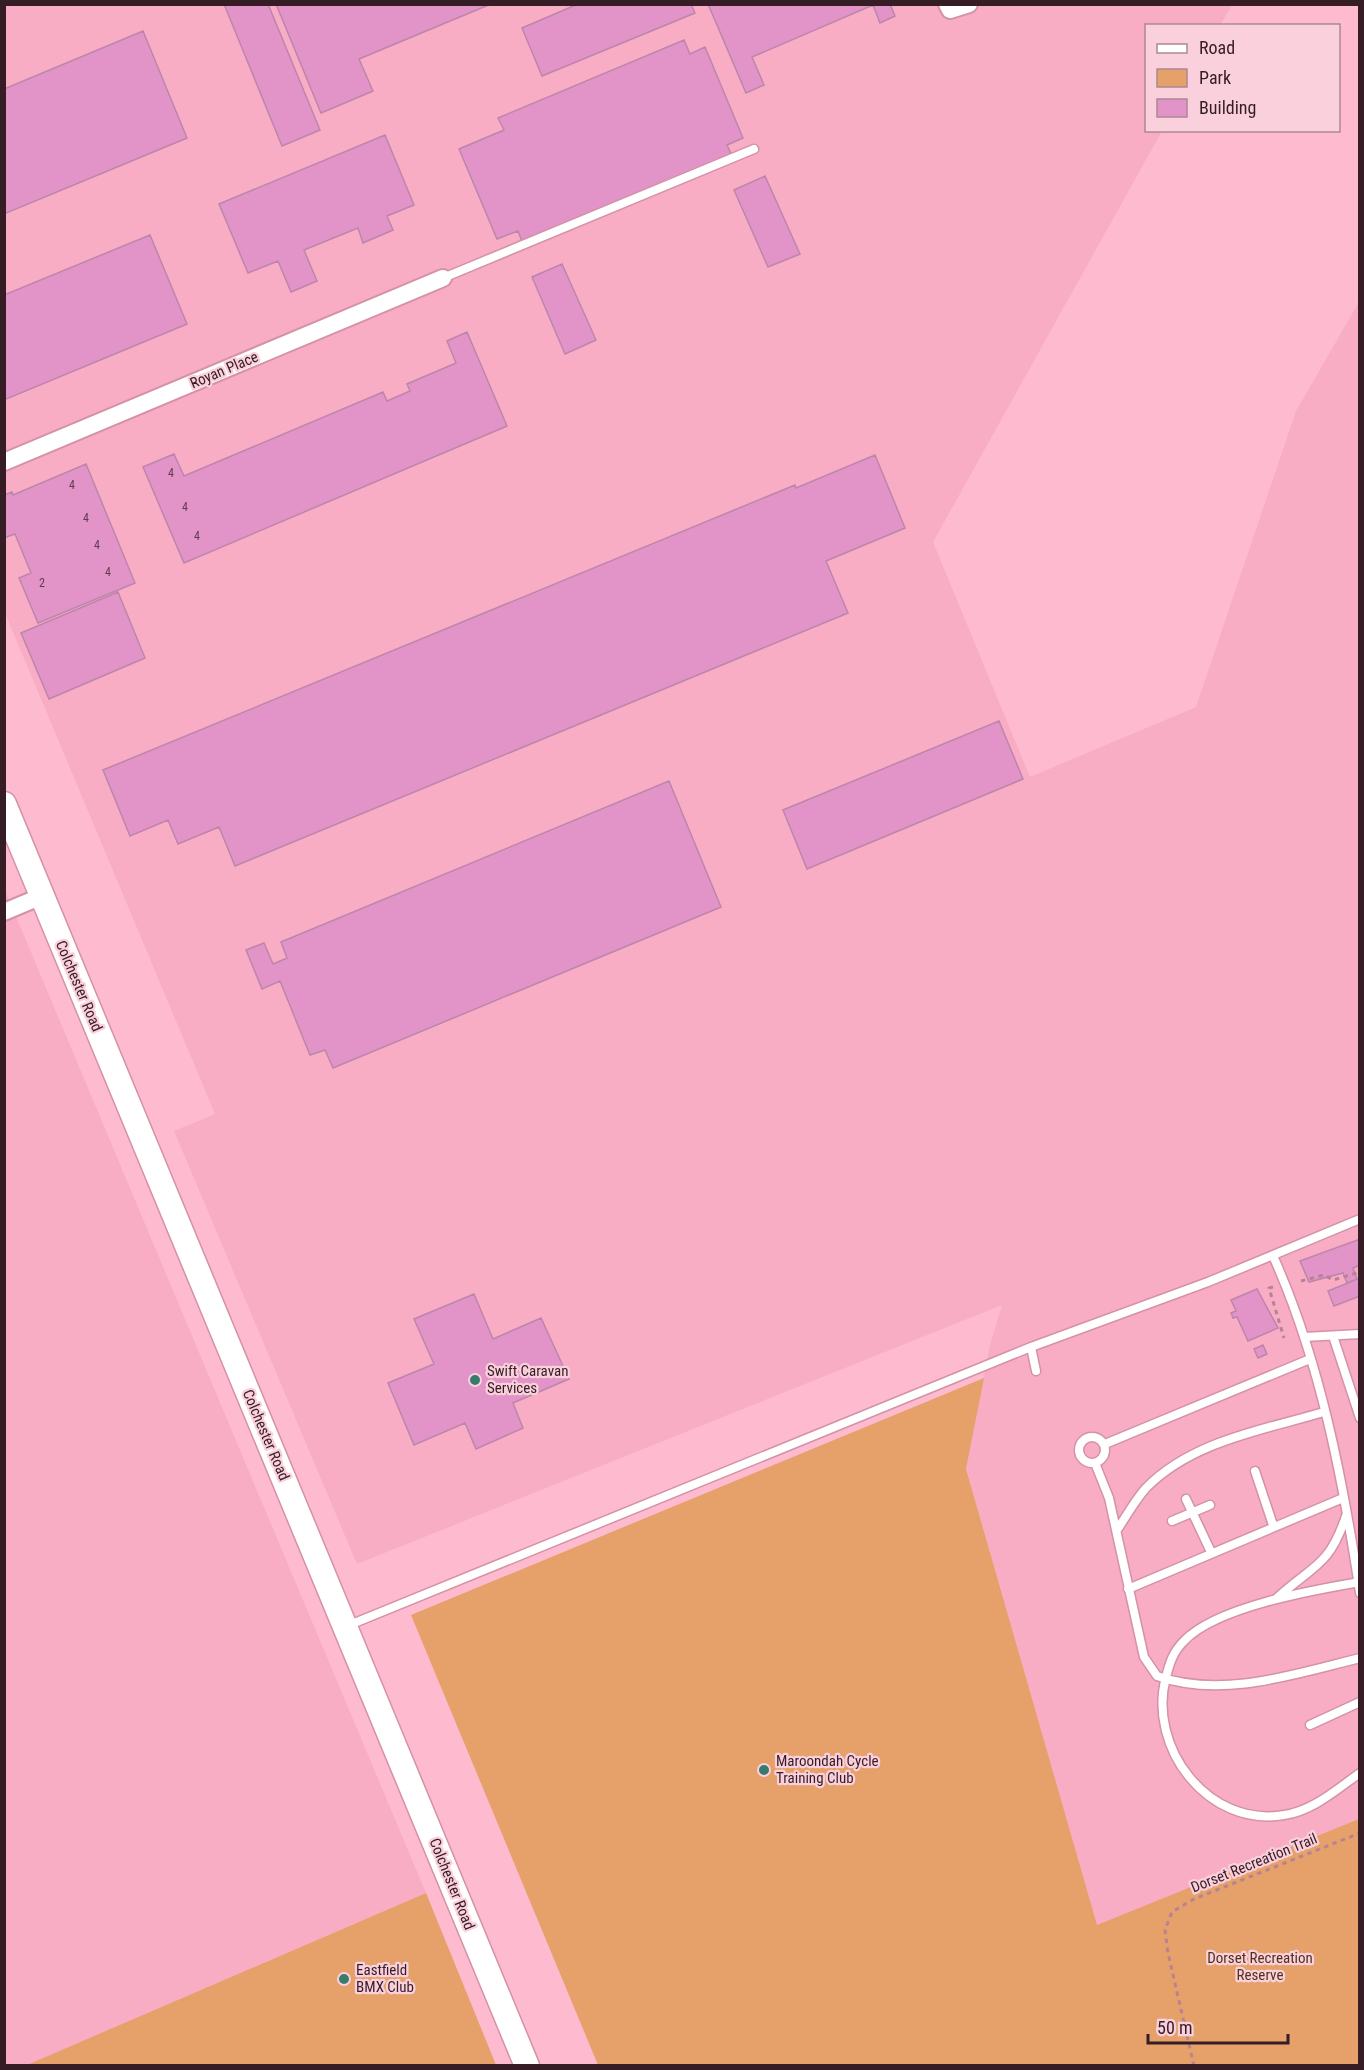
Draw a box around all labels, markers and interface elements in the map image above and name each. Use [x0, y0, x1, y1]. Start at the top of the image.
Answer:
legend [1145, 24, 1340, 132]
text: Road [1199, 37, 1235, 58]
text: Park [1199, 67, 1231, 88]
text: Building [1199, 97, 1256, 118]
street label: Royan Place [187, 348, 261, 392]
house number: 4 [168, 466, 174, 480]
house number: 4 [69, 478, 75, 492]
house number: 4 [182, 500, 188, 514]
house number: 4 [83, 511, 89, 525]
house number: 4 [194, 529, 200, 543]
house number: 4 [94, 538, 100, 552]
house number: 4 [105, 565, 111, 579]
house number: 2 [39, 576, 45, 590]
street label: Colchester Road [52, 938, 106, 1034]
place label: Swift Caravan Services [487, 1362, 568, 1397]
marker: Swift Caravan Services [468, 1373, 482, 1387]
street label: Colchester Road [239, 1387, 293, 1483]
place label: Maroondah Cycle Training Club [776, 1752, 879, 1787]
marker: Maroondah Cycle Training Club [757, 1763, 771, 1777]
street label: Dorset Recreation Trail [1188, 1829, 1320, 1897]
street label: Colchester Road [425, 1836, 479, 1932]
park label: Dorset Recreation Reserve [1207, 1949, 1313, 1984]
place label: Eastfield BMX Club [356, 1961, 414, 1996]
marker: Eastfield BMX Club [337, 1972, 351, 1986]
scale bar [1148, 2007, 1288, 2045]
text: 50 m [1157, 2017, 1192, 2038]

